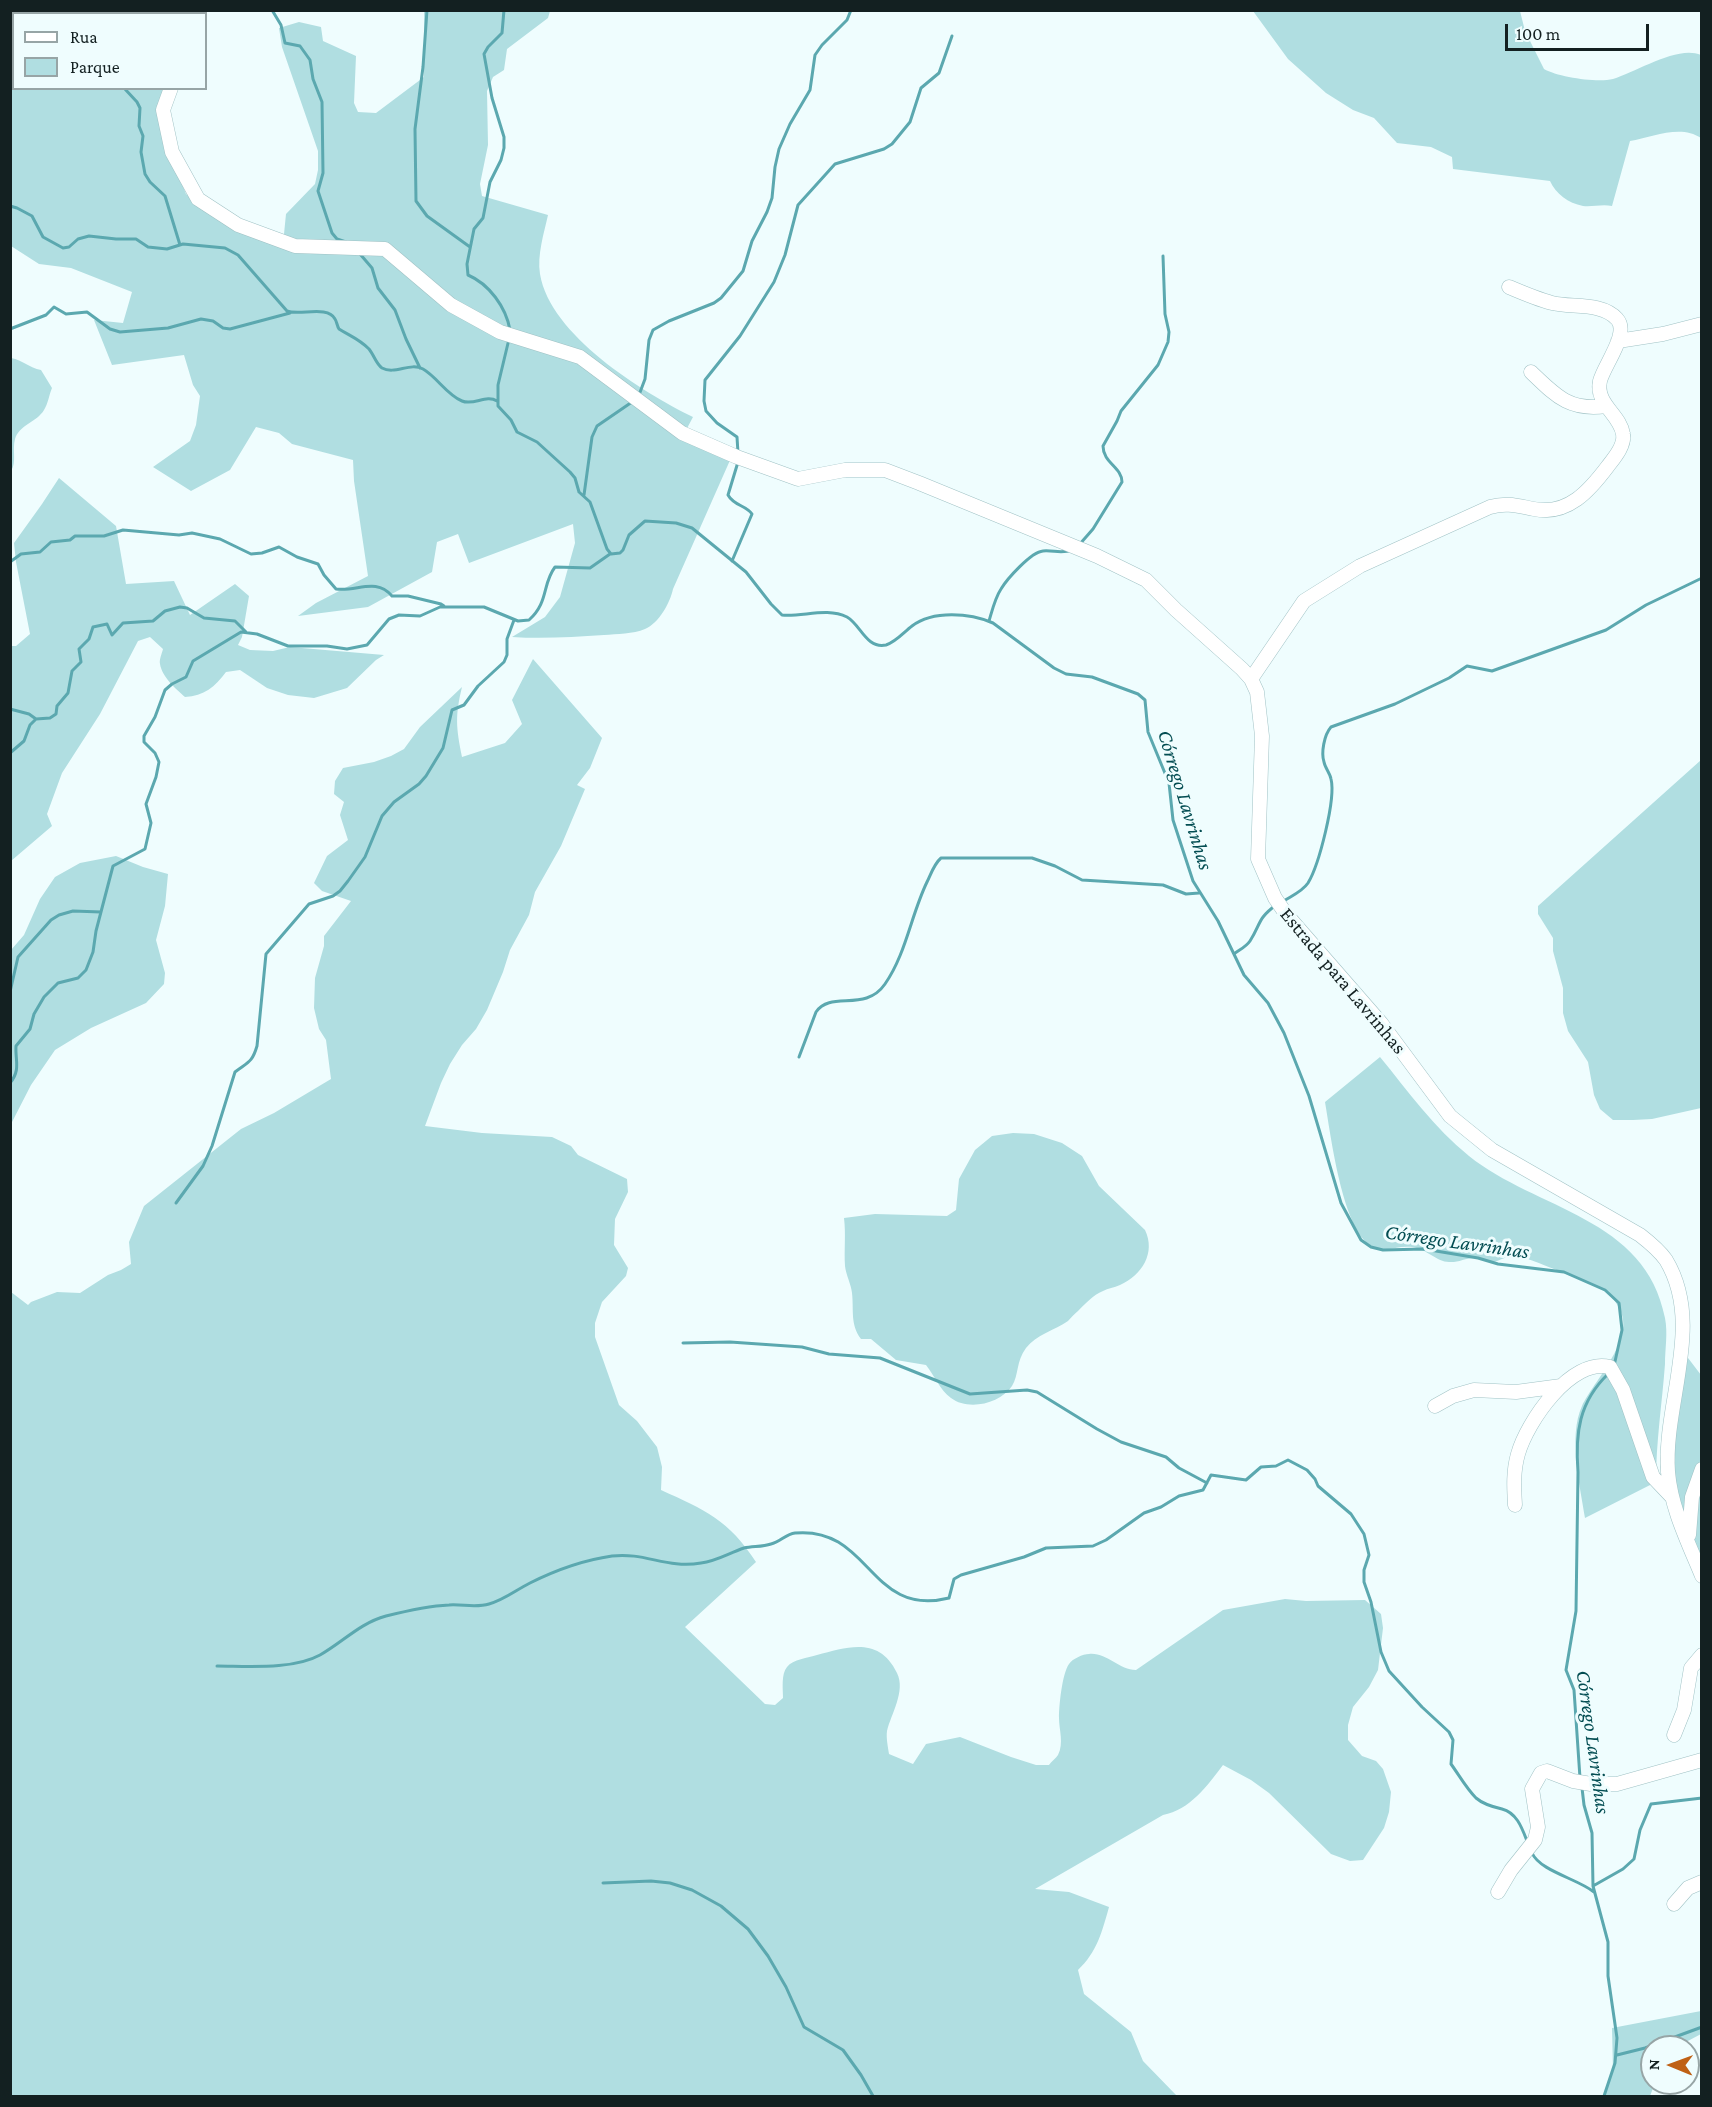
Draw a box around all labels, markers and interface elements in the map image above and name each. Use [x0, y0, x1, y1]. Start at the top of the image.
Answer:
legend [12, 12, 207, 90]
scale bar [1508, 12, 1652, 50]
text: 100 m [1516, 24, 1560, 44]
text: Rua [70, 27, 98, 47]
text: Parque [70, 57, 120, 77]
water label: Córrego Lavrinhas [1152, 727, 1218, 873]
street label: Estrada para Lavrinhas [1275, 903, 1411, 1059]
water label: Córrego Lavrinhas [1383, 1219, 1531, 1265]
water label: Córrego Lavrinhas [1570, 1668, 1616, 1816]
north arrow [1640, 2035, 1700, 2095]
text: N [1645, 2059, 1662, 2070]

